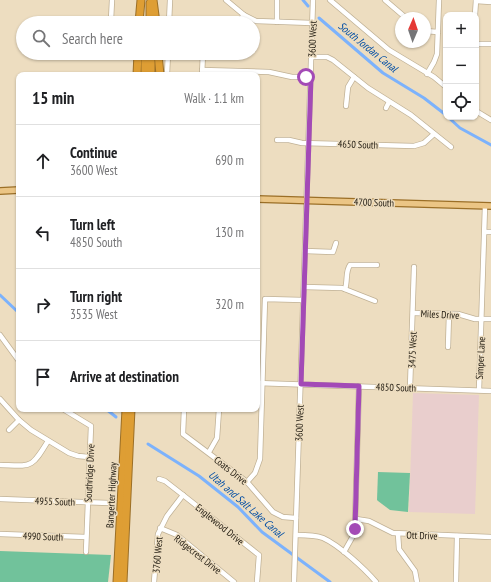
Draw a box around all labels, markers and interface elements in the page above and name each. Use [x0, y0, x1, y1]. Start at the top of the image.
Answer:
north arrow [395, 12, 431, 48]
map controls [443, 12, 479, 120]
button: + [443, 12, 479, 48]
search box [16, 16, 260, 60]
water label: South Jordan Canal [336, 19, 402, 76]
street label: 3600 West [305, 20, 320, 58]
icon: search [30, 27, 52, 49]
text: Search here [62, 29, 123, 48]
button: − [443, 48, 479, 84]
route start [297, 68, 315, 86]
button: locate [443, 84, 479, 120]
text: 15 min [32, 87, 74, 109]
text: Walk · 1.1 km [184, 90, 244, 107]
street label: 4650 South [338, 137, 378, 152]
text: Continue [70, 143, 117, 162]
icon: ahead [32, 150, 54, 172]
text: 690 m [215, 152, 244, 169]
text: 3600 West [70, 162, 118, 179]
street label: 4700 South [354, 195, 394, 210]
text: Turn left [70, 215, 115, 234]
icon: left [32, 222, 54, 244]
text: 130 m [215, 224, 244, 241]
text: 4850 South [70, 234, 122, 251]
text: Turn right [70, 287, 122, 306]
icon: right [32, 294, 54, 316]
text: 320 m [215, 296, 244, 313]
text: 3535 West [70, 306, 118, 323]
street label: Miles Drive [420, 307, 460, 322]
street label: 3475 West [405, 331, 420, 369]
street label: Simper Lane [473, 336, 488, 380]
icon: arrive [32, 366, 54, 388]
text: Arrive at destination [70, 367, 179, 386]
street label: 4850 South [376, 380, 416, 395]
street label: 3600 West [292, 404, 307, 442]
street label: Southridge Drive [81, 444, 98, 502]
street label: Coats Drive [211, 453, 250, 488]
street label: Bangerter Highway [103, 461, 120, 528]
water label: Utah and Salt Lake Canal [206, 468, 287, 541]
street label: 4955 South [35, 494, 75, 509]
street label: Englewood Drive [193, 501, 246, 548]
route end [346, 520, 364, 538]
street label: Ott Drive [406, 528, 438, 543]
street label: 4990 South [23, 529, 63, 544]
street label: Ridgecrest Drive [171, 532, 224, 577]
street label: 3760 West [149, 536, 166, 574]

